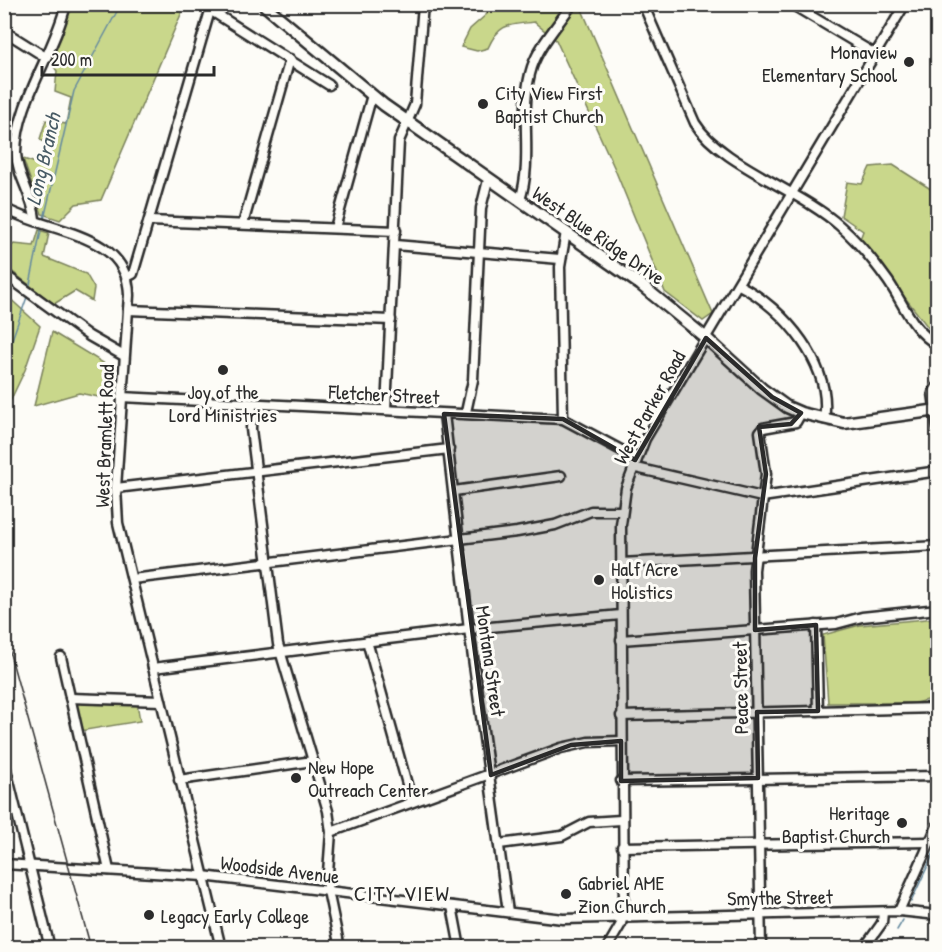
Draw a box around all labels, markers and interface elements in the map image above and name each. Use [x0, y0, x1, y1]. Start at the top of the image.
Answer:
place label: Monaview Elementary School [762, 38, 898, 88]
scale bar [42, 39, 214, 77]
text: 200 m [51, 47, 92, 72]
marker: Monaview Elementary School [902, 55, 916, 69]
place label: City View First Baptist Church [495, 79, 603, 129]
marker: City View First Baptist Church [476, 97, 490, 111]
water label: Long Branch [18, 109, 68, 208]
street label: West Blue Ridge Drive [527, 179, 671, 291]
street label: West Parker Road [607, 345, 691, 469]
marker: Joy of the Lord Ministries [216, 363, 230, 377]
street label: West Bramlett Road [88, 364, 120, 508]
place label: Joy of the Lord Ministries [169, 378, 277, 428]
street label: Fletcher Street [327, 378, 441, 410]
place label: Half Acre Holistics [611, 555, 679, 605]
marker: Half Acre Holistics [592, 573, 606, 587]
street label: Montana Street [470, 604, 512, 719]
street label: Peace Street [726, 641, 754, 734]
place label: New Hope Outreach Center [308, 753, 429, 803]
marker: New Hope Outreach Center [289, 771, 303, 785]
place label: Heritage Baptist Church [782, 799, 890, 849]
marker: Heritage Baptist Church [895, 816, 909, 830]
street label: Woodside Avenue [219, 848, 341, 890]
place label: Gabriel AME Zion Church [578, 869, 666, 919]
district label: CITY VIEW [354, 878, 450, 908]
street label: Smythe Street [727, 883, 834, 911]
marker: Gabriel AME Zion Church [559, 887, 573, 901]
place label: Legacy Early College [161, 902, 309, 929]
marker: Legacy Early College [142, 908, 156, 922]

